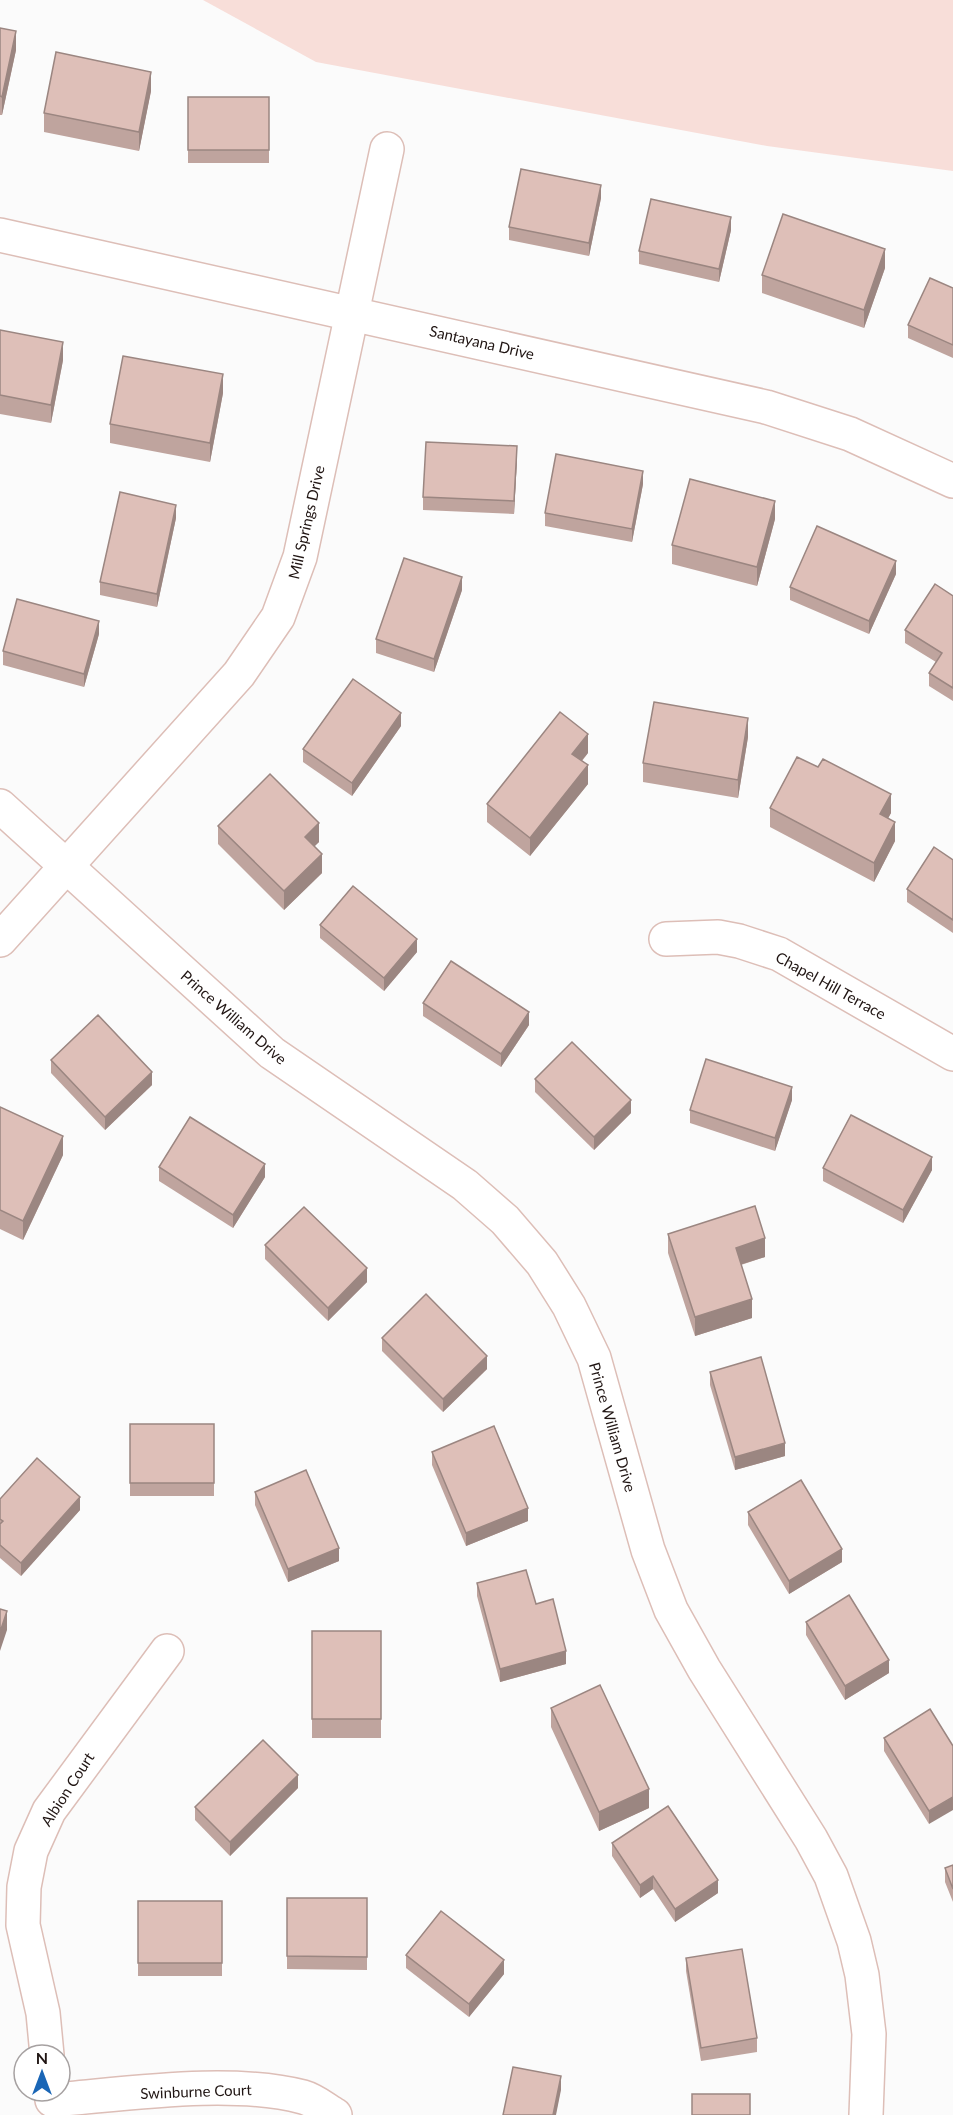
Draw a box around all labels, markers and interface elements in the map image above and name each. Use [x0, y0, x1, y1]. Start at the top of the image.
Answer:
street label: Santayana Drive [428, 321, 536, 363]
street label: Mill Springs Drive [284, 463, 328, 581]
street label: Chapel Hill Terrace [773, 947, 889, 1023]
street label: Prince William Drive [178, 966, 291, 1068]
street label: Prince William Drive [586, 1360, 640, 1494]
street label: Albion Court [37, 1748, 98, 1829]
north arrow [12, 2043, 72, 2103]
text: N [36, 2048, 48, 2067]
street label: Swinburne Court [140, 2080, 253, 2102]

